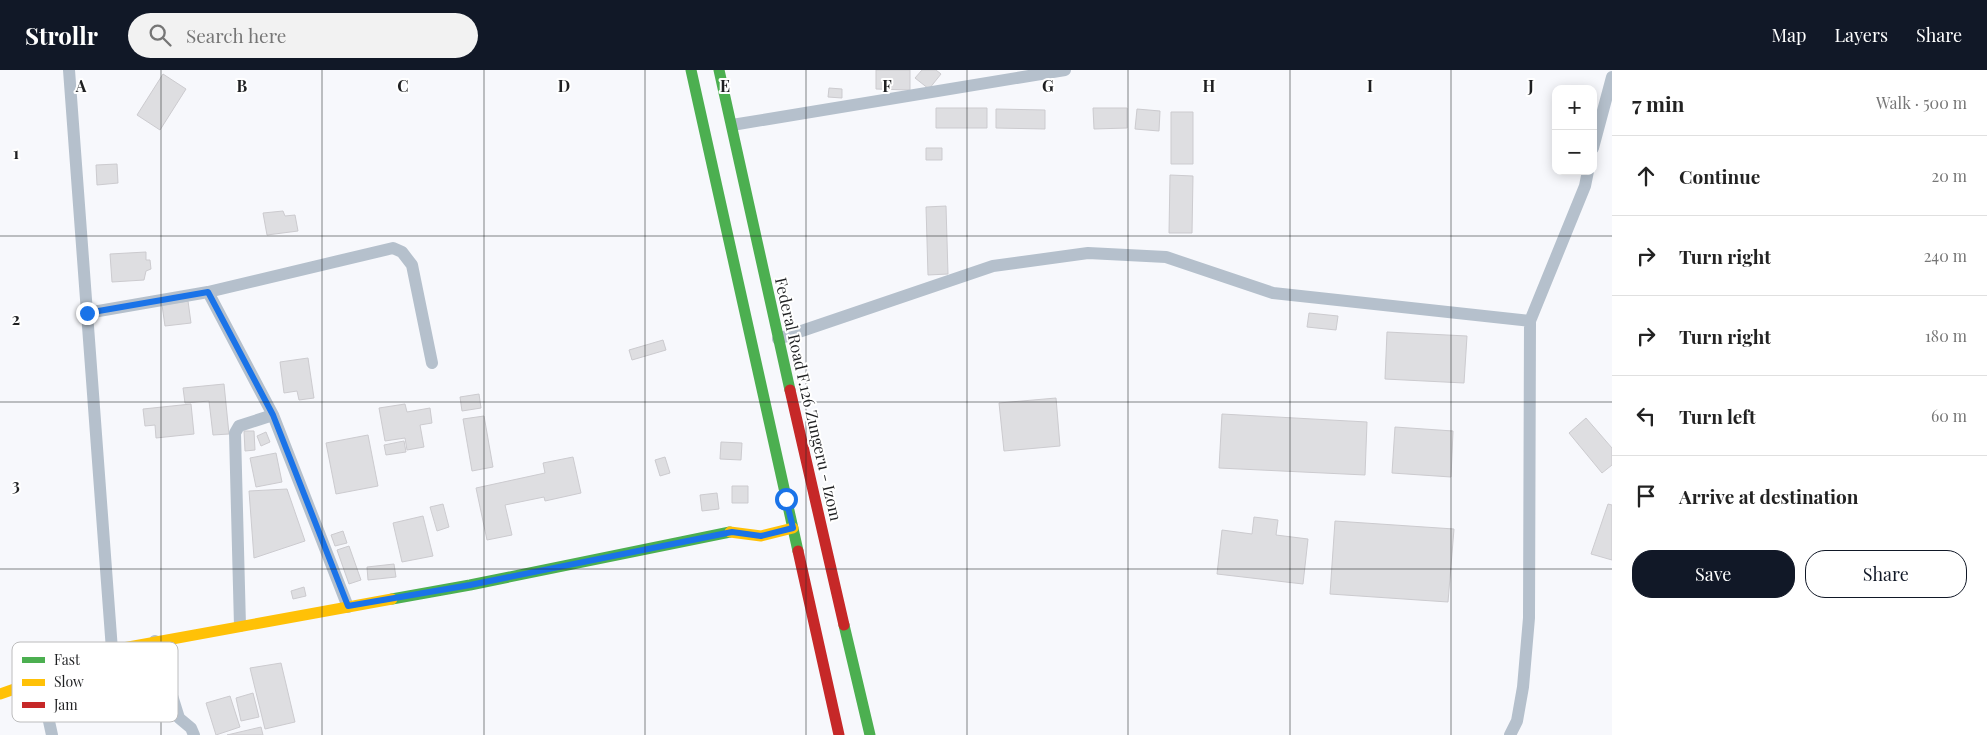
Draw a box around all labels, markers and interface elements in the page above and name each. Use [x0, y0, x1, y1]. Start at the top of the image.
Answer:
search box [128, 13, 478, 58]
text: Strollr [25, 19, 98, 51]
icon: search [146, 21, 174, 49]
text: Search here [186, 22, 286, 48]
text: Map [1771, 23, 1806, 47]
text: Layers [1834, 23, 1888, 47]
text: Share [1916, 23, 1962, 47]
text: A [75, 75, 87, 96]
text: B [237, 75, 248, 96]
text: C [397, 75, 409, 96]
text: D [558, 75, 570, 96]
text: E [720, 75, 730, 96]
text: F [882, 75, 892, 96]
text: G [1042, 75, 1054, 96]
text: H [1203, 75, 1216, 96]
text: I [1367, 75, 1373, 96]
text: J [1527, 75, 1534, 96]
map controls [1552, 85, 1597, 175]
button: + [1552, 85, 1597, 130]
text: 7 min [1632, 89, 1685, 117]
text: Walk · 500 m [1876, 92, 1967, 113]
button: − [1552, 130, 1597, 175]
text: 1 [13, 142, 19, 163]
icon: ahead [1632, 162, 1660, 190]
text: Continue [1679, 163, 1760, 189]
text: 20 m [1932, 165, 1967, 186]
icon: right [1632, 242, 1660, 270]
text: Turn right [1679, 243, 1771, 269]
text: 240 m [1924, 245, 1967, 266]
street label: Federal Road F.126 Zungeru - Izom [771, 275, 847, 523]
route end [76, 302, 99, 325]
text: 2 [12, 308, 20, 329]
icon: right [1632, 322, 1660, 350]
text: Turn right [1679, 323, 1771, 349]
text: 180 m [1925, 325, 1967, 346]
icon: left [1632, 402, 1660, 430]
text: Turn left [1679, 403, 1756, 429]
text: 60 m [1931, 405, 1967, 426]
text: 3 [12, 474, 20, 495]
icon: arrive [1632, 482, 1660, 510]
text: Arrive at destination [1679, 483, 1859, 509]
route start [775, 488, 798, 511]
button: Save [1632, 550, 1795, 598]
button: Share [1805, 550, 1967, 598]
legend [12, 642, 178, 722]
text: Fast [54, 650, 81, 669]
text: Slow [54, 672, 84, 691]
text: Jam [53, 695, 78, 714]

